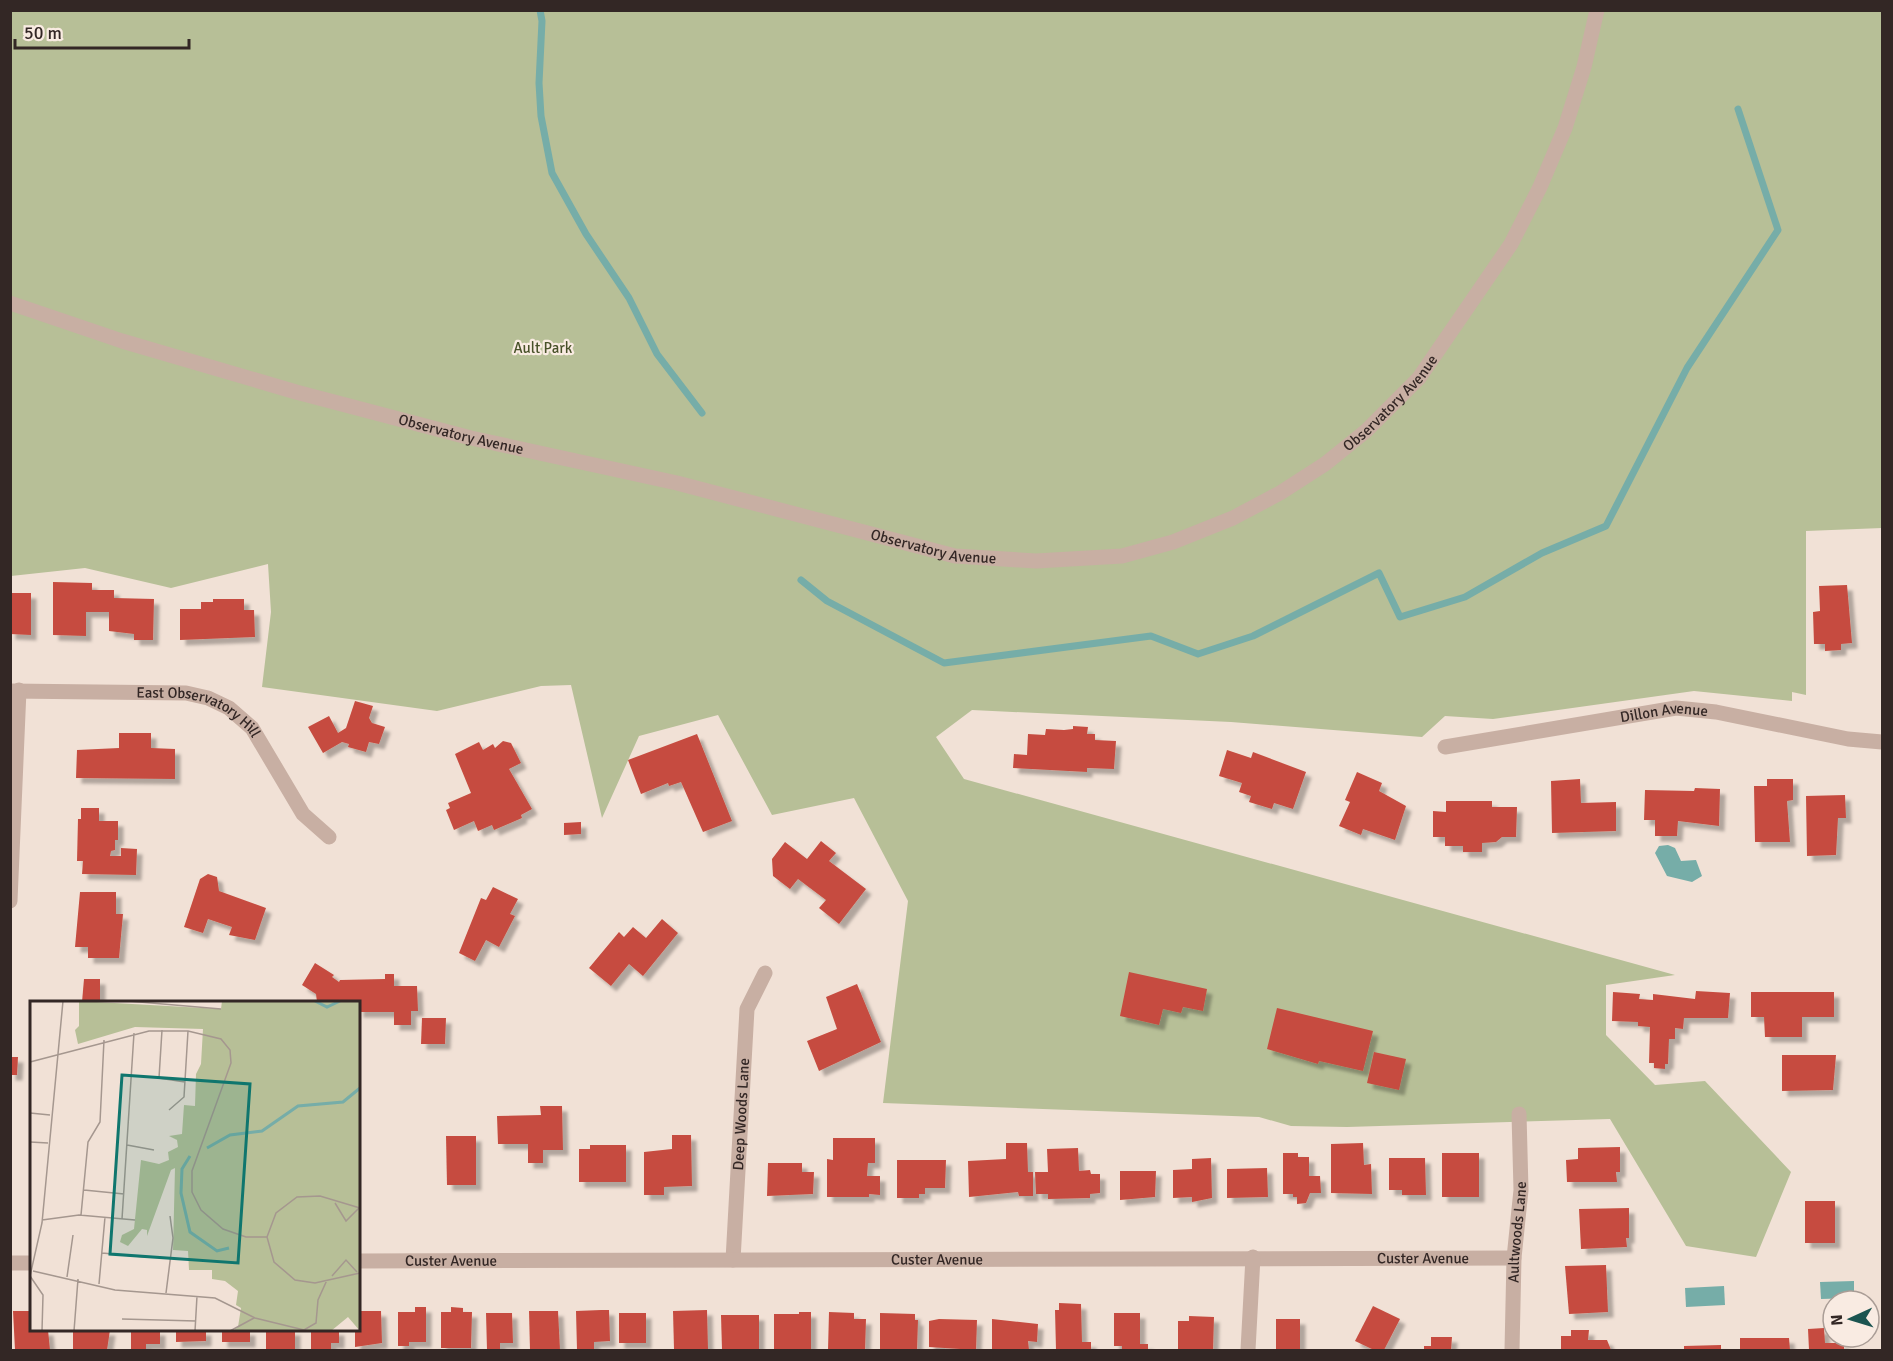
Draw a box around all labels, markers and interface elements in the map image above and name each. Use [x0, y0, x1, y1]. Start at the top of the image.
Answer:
scale bar [15, 12, 189, 50]
text: 50 m [24, 22, 62, 44]
park label: Ault Park [514, 339, 573, 357]
street label: Observatory Avenue [1339, 351, 1441, 455]
street label: Observatory Avenue [397, 410, 525, 458]
street label: Observatory Avenue [869, 525, 997, 568]
street label: East Observatory Hill [136, 683, 264, 741]
street label: Dillon Avenue [1619, 699, 1709, 726]
inset map [30, 1001, 360, 1331]
street label: Deep Woods Lane [729, 1057, 753, 1171]
street label: Aultwoods Lane [1504, 1181, 1530, 1283]
street label: Custer Avenue [1377, 1249, 1469, 1267]
street label: Custer Avenue [891, 1250, 983, 1269]
street label: Custer Avenue [405, 1252, 497, 1270]
north arrow [1821, 1289, 1881, 1349]
text: N [1827, 1314, 1847, 1326]

